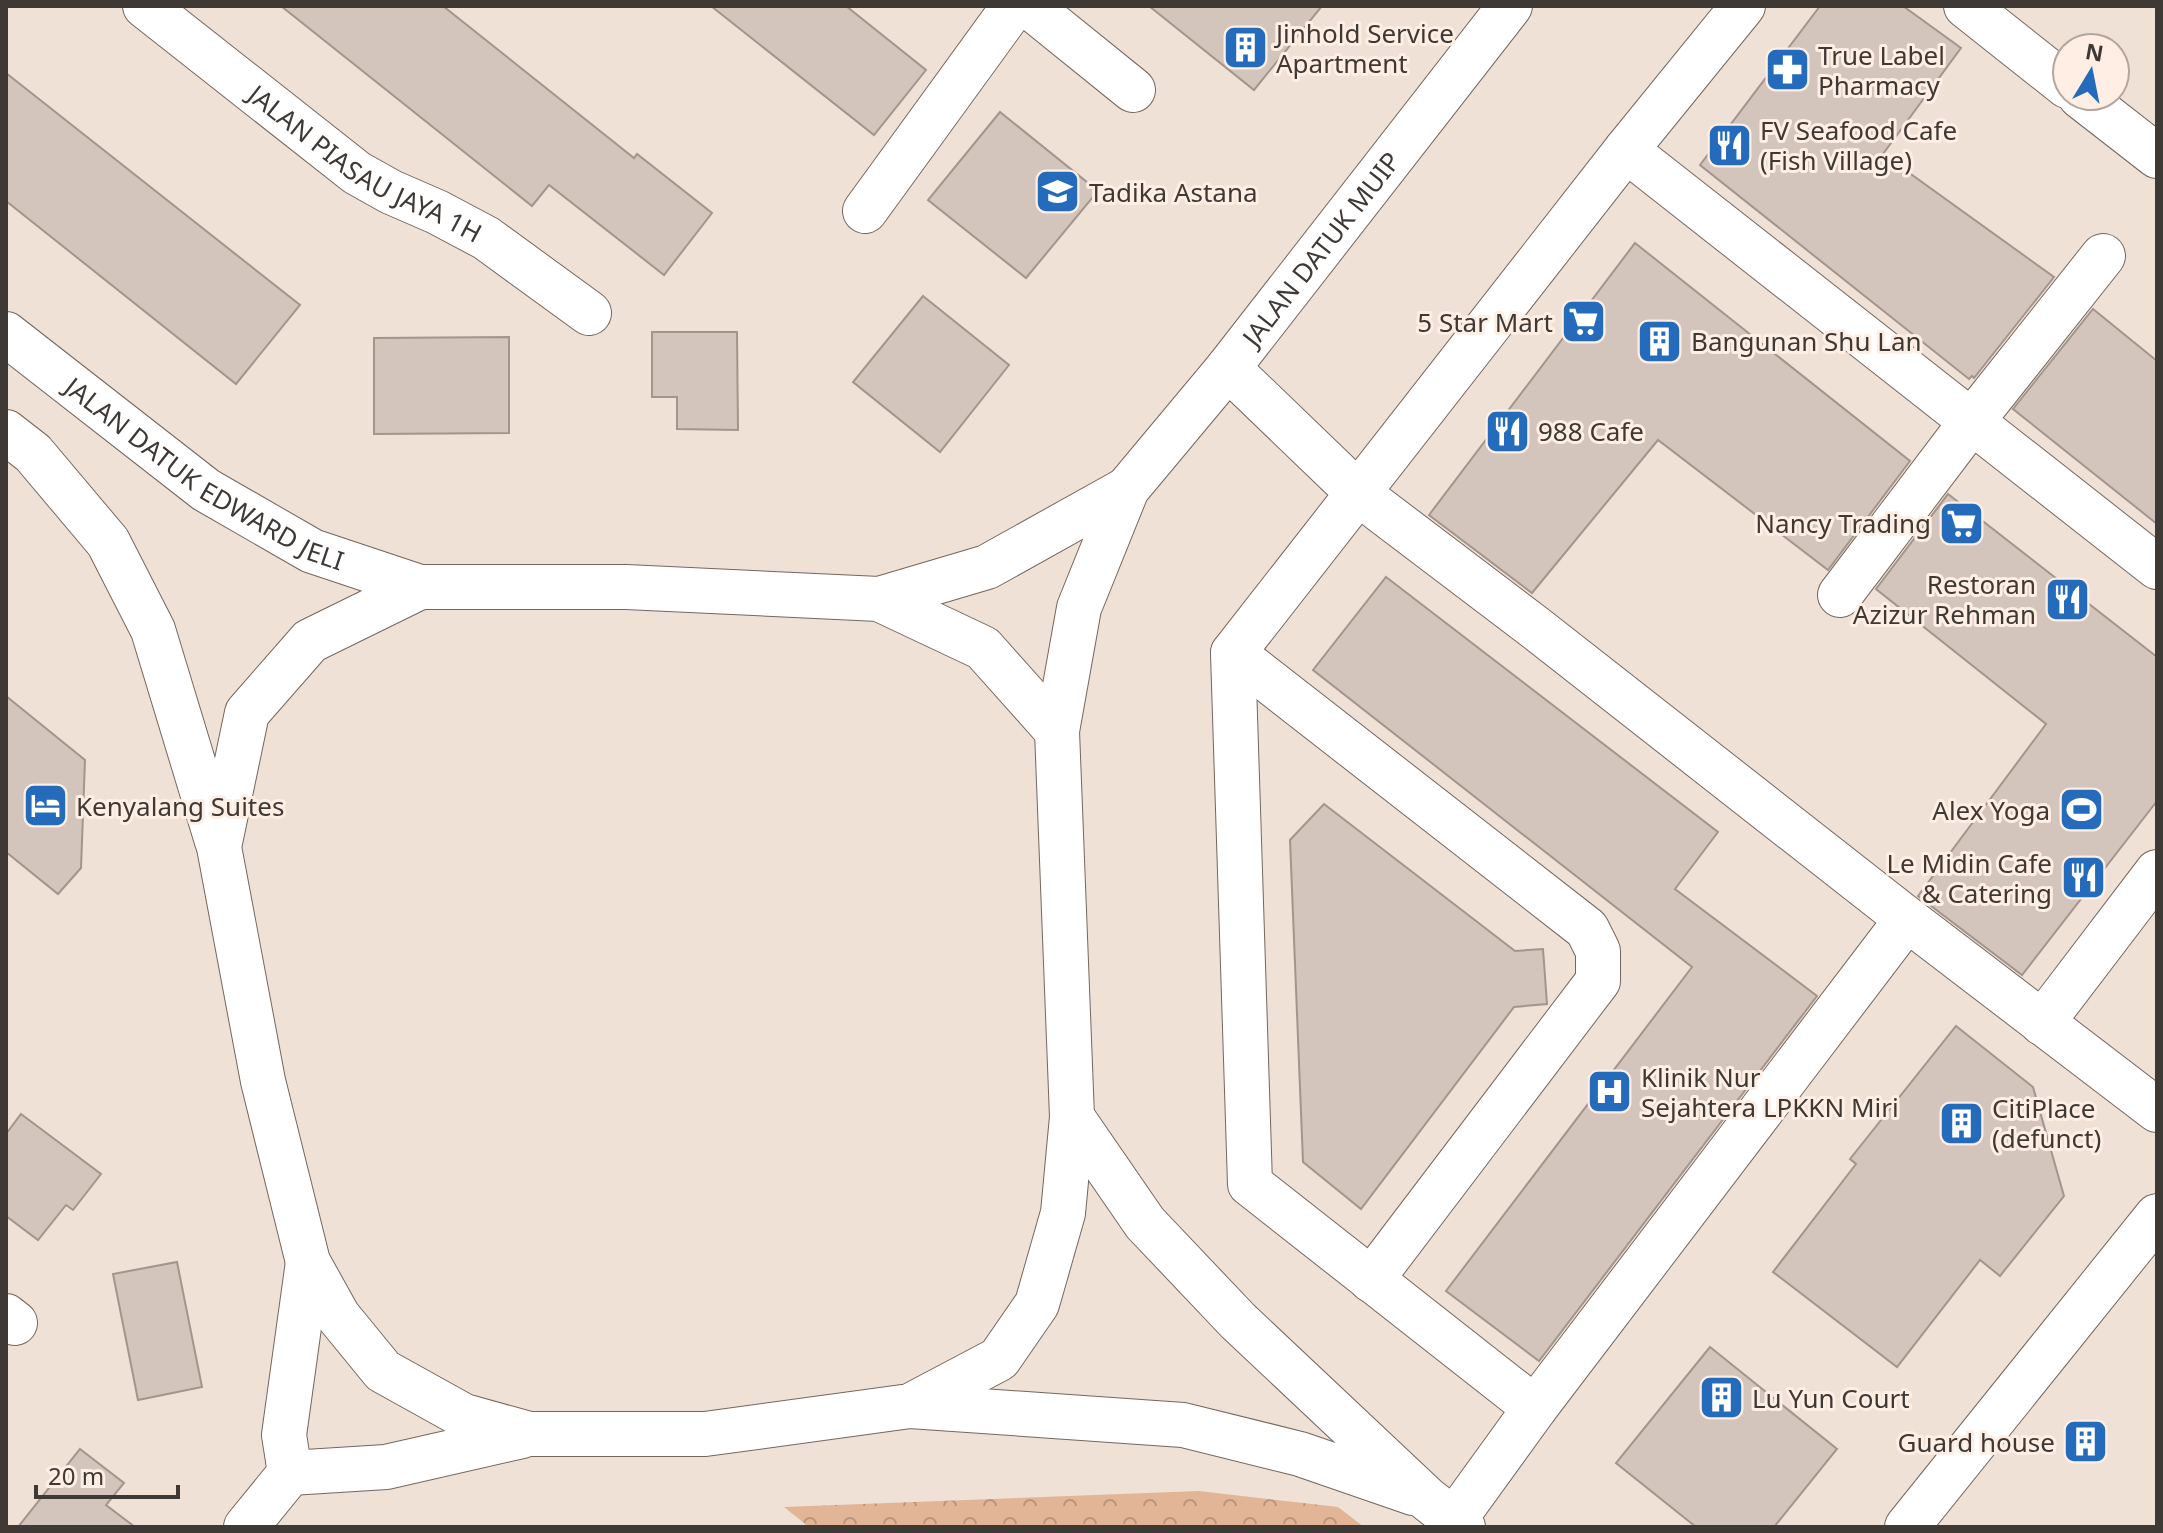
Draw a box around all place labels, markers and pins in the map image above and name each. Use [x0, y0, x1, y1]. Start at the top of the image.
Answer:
place label: Jinhold Service Apartment [1273, 15, 1454, 81]
building icon: Jinhold Service Apartment [1221, 24, 1269, 72]
place label: True Label Pharmacy [1818, 37, 1945, 103]
pharmacy icon: True Label Pharmacy [1763, 46, 1811, 94]
place label: FV Seafood Cafe (Fish Village) [1760, 112, 1957, 178]
restaurant icon: FV Seafood Cafe (Fish Village) [1705, 121, 1753, 169]
school or university icon: Tadika Astana [1034, 168, 1082, 216]
place label: Tadika Astana [1089, 174, 1258, 210]
supermarket icon: 5 Star Mart [1560, 298, 1608, 346]
place label: 5 Star Mart [1417, 304, 1553, 340]
building icon: Bangunan Shu Lan [1636, 317, 1684, 365]
place label: Bangunan Shu Lan [1691, 323, 1922, 359]
restaurant icon: 988 Cafe [1483, 407, 1531, 455]
place label: 988 Cafe [1538, 413, 1644, 449]
supermarket icon: Nancy Trading [1938, 499, 1986, 547]
place label: Nancy Trading [1755, 505, 1931, 541]
place label: Restoran Azizur Rehman [1853, 566, 2036, 632]
restaurant icon: Restoran Azizur Rehman [2043, 575, 2091, 623]
hotel icon: Kenyalang Suites [21, 782, 69, 830]
sports icon: Alex Yoga [2057, 786, 2105, 834]
place label: Kenyalang Suites [76, 788, 284, 824]
place label: Alex Yoga [1932, 792, 2050, 828]
place label: Le Midin Cafe & Catering [1887, 845, 2052, 911]
restaurant icon: Le Midin Cafe & Catering [2059, 854, 2107, 902]
place label: Klinik Nur Sejahtera LPKKN Miri [1641, 1059, 1899, 1125]
hospital icon: Klinik Nur Sejahtera LPKKN Miri [1586, 1068, 1634, 1116]
place label: CitiPlace (defunct) [1992, 1090, 2101, 1156]
building icon: CitiPlace (defunct) [1937, 1099, 1985, 1147]
building icon: Lu Yun Court [1697, 1374, 1745, 1422]
place label: Lu Yun Court [1752, 1380, 1910, 1416]
building icon: Guard house [2062, 1418, 2110, 1466]
place label: Guard house [1897, 1424, 2055, 1460]

